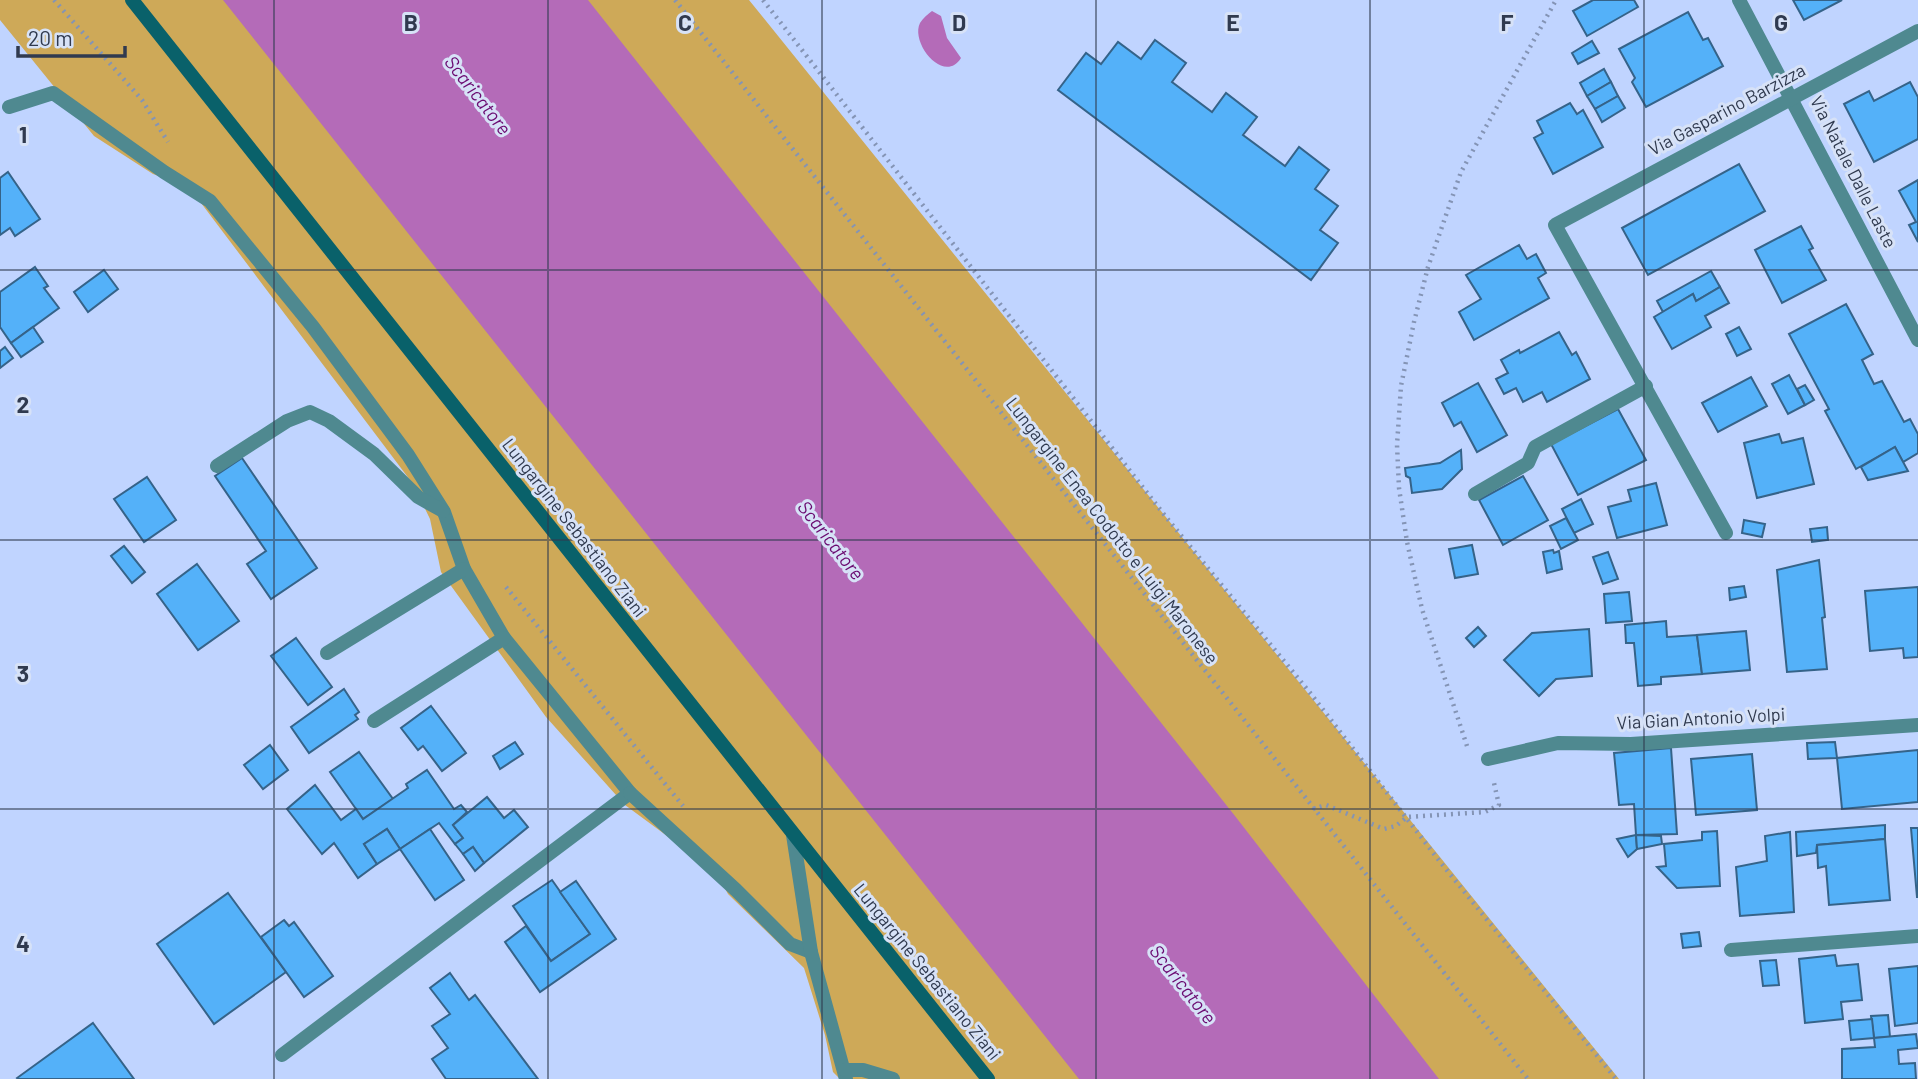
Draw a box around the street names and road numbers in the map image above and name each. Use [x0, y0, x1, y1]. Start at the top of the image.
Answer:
street label: Via Gasparino Barzizza [1644, 58, 1809, 160]
street label: Via Natale Dalle Laste [1806, 92, 1902, 251]
street label: Lungargine Enea Codotto e Luigi Maronese [1002, 393, 1224, 668]
street label: Lungargine Sebastiano Ziani [498, 434, 651, 621]
street label: Via Gian Antonio Volpi [1616, 703, 1786, 733]
street label: Lungargine Sebastiano Ziani [850, 879, 1006, 1064]

